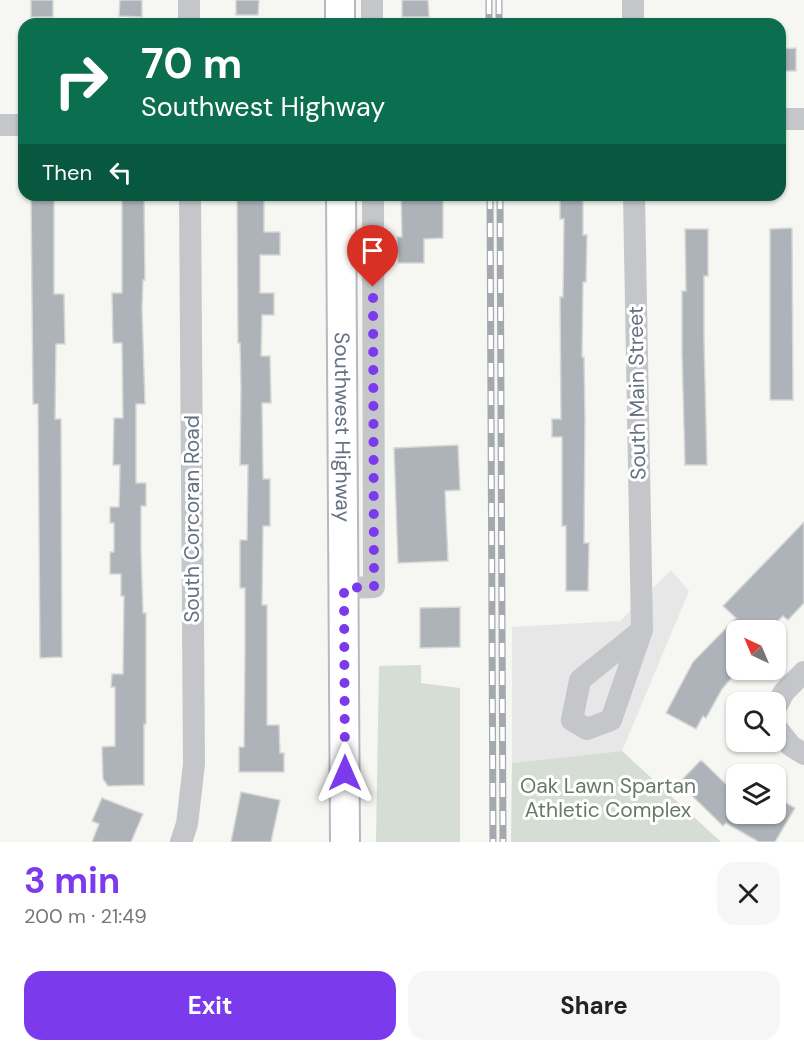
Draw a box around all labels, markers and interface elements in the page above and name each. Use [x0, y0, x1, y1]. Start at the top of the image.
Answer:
text: 70 m [141, 36, 242, 91]
icon: right [42, 42, 120, 120]
text: Southwest Highway [141, 89, 385, 124]
icon: left [104, 156, 137, 189]
text: Then [42, 158, 92, 187]
pin [347, 225, 398, 287]
icon: arrive [356, 234, 389, 267]
street label: South Main Street [621, 306, 653, 480]
street label: Southwest Highway [328, 332, 357, 522]
street label: South Corcoran Road [178, 415, 206, 623]
north arrow [726, 620, 786, 680]
map controls [726, 620, 786, 824]
button: search [726, 692, 786, 752]
position arrow [313, 741, 377, 805]
button: layers [726, 764, 786, 824]
park label: Oak Lawn Spartan Athletic Complex [520, 772, 696, 824]
text: 3 min [24, 857, 120, 904]
button: close [717, 862, 780, 925]
text: 200 m · 21:49 [24, 903, 147, 929]
button: Exit [24, 971, 396, 1040]
button: Share [408, 971, 780, 1040]

